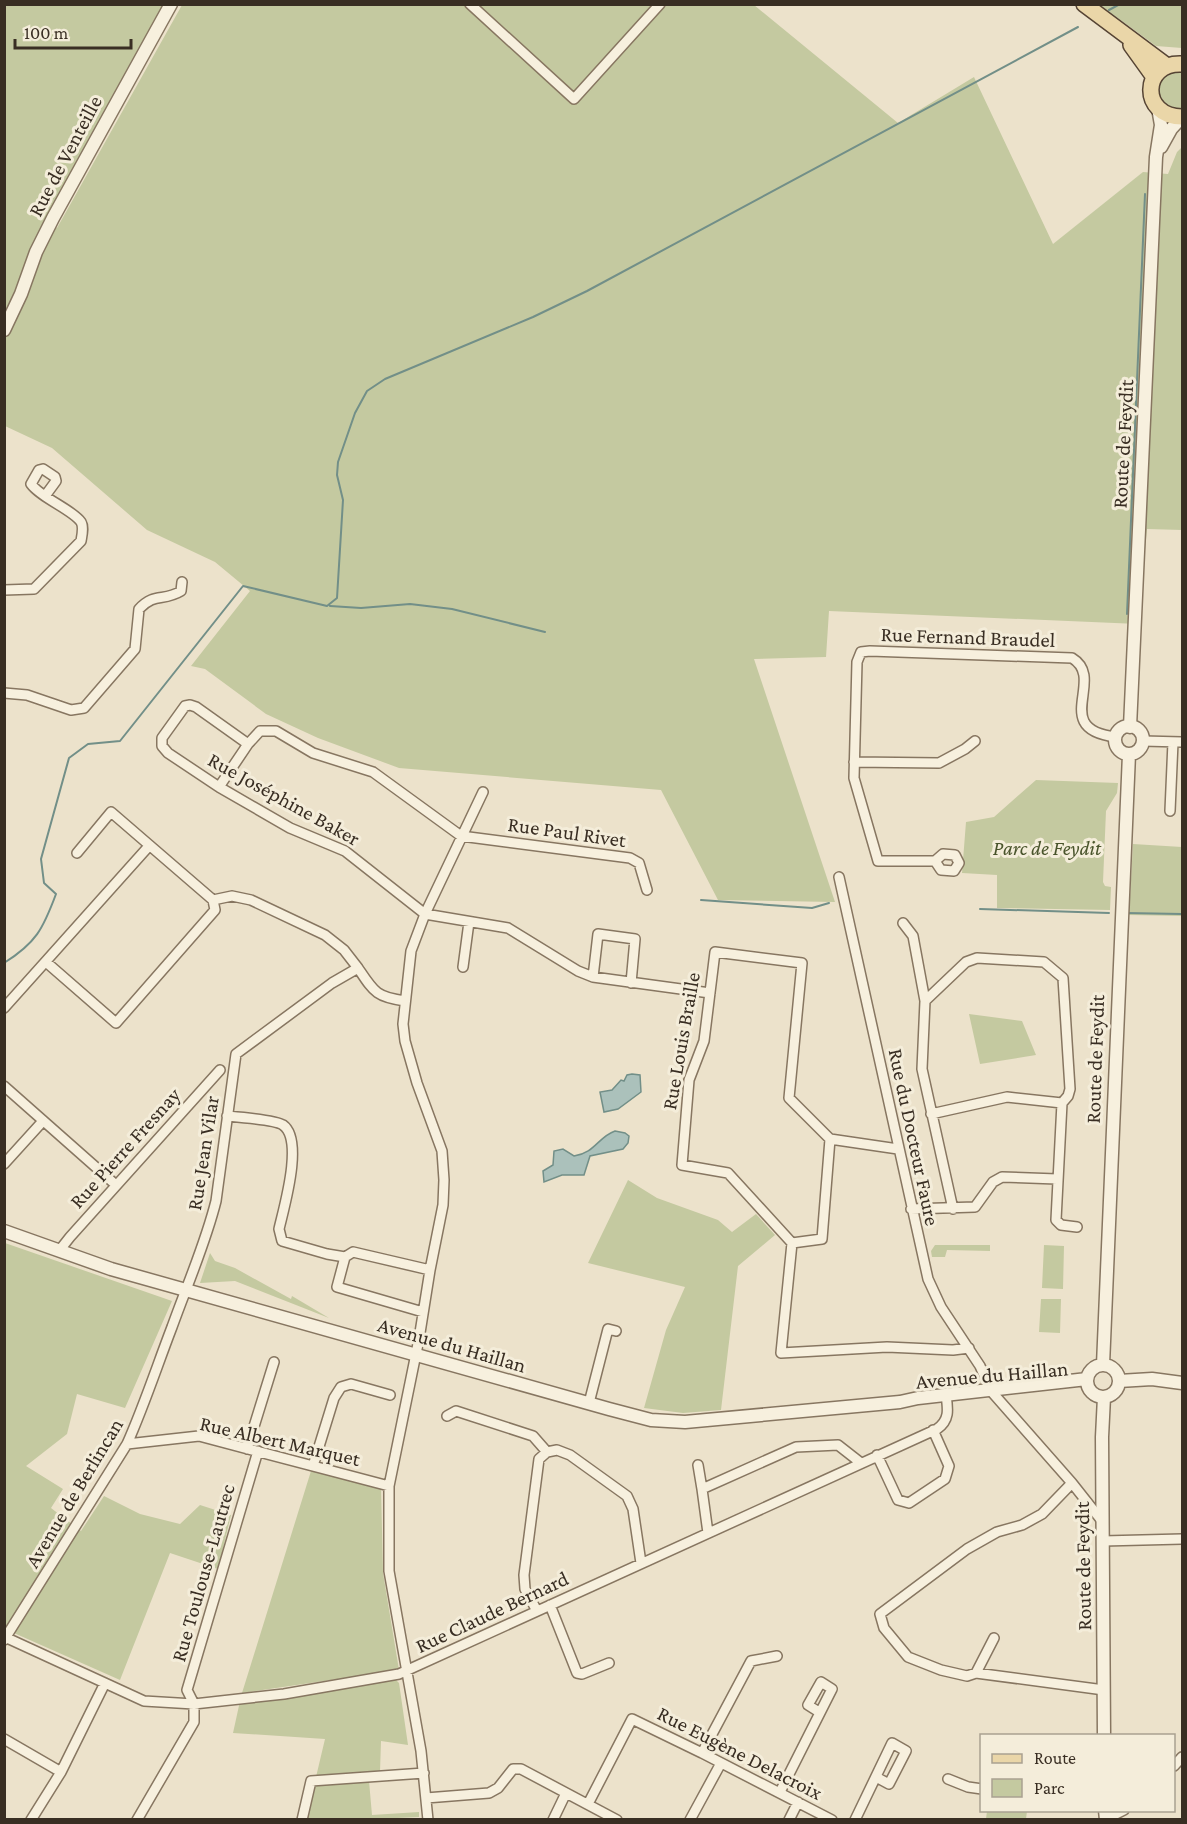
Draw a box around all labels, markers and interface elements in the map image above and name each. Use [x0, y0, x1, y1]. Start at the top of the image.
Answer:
scale bar [15, 12, 130, 50]
text: 100 m [24, 23, 69, 43]
street label: Rue de Venteille [23, 92, 107, 220]
street label: Route de Feydit [1108, 378, 1138, 509]
street label: Rue Fernand Braudel [880, 622, 1056, 652]
street label: Rue Joséphine Baker [204, 747, 365, 851]
street label: Rue Paul Rivet [506, 812, 629, 852]
park label: Parc de Feydit [993, 836, 1102, 860]
street label: Rue Louis Braille [657, 970, 705, 1112]
street label: Route de Feydit [1081, 993, 1109, 1124]
street label: Rue du Docteur Faure [883, 1046, 945, 1228]
street label: Rue Pierre Fresnay [65, 1083, 186, 1213]
street label: Rue Jean Vilar [182, 1093, 224, 1212]
street label: Avenue du Haillan [375, 1312, 529, 1378]
street label: Avenue du Haillan [915, 1356, 1069, 1394]
street label: Rue Albert Marquet [198, 1411, 363, 1471]
street label: Avenue de Berlincan [20, 1414, 128, 1572]
street label: Rue Toulouse-Lautrec [166, 1481, 240, 1664]
street label: Route de Feydit [1070, 1500, 1096, 1631]
street label: Rue Claude Bernard [412, 1566, 572, 1658]
street label: Rue Eugène Delacroix [654, 1701, 827, 1805]
legend [980, 1734, 1175, 1812]
text: Route [1034, 1748, 1076, 1768]
text: Parc [1034, 1778, 1065, 1798]

